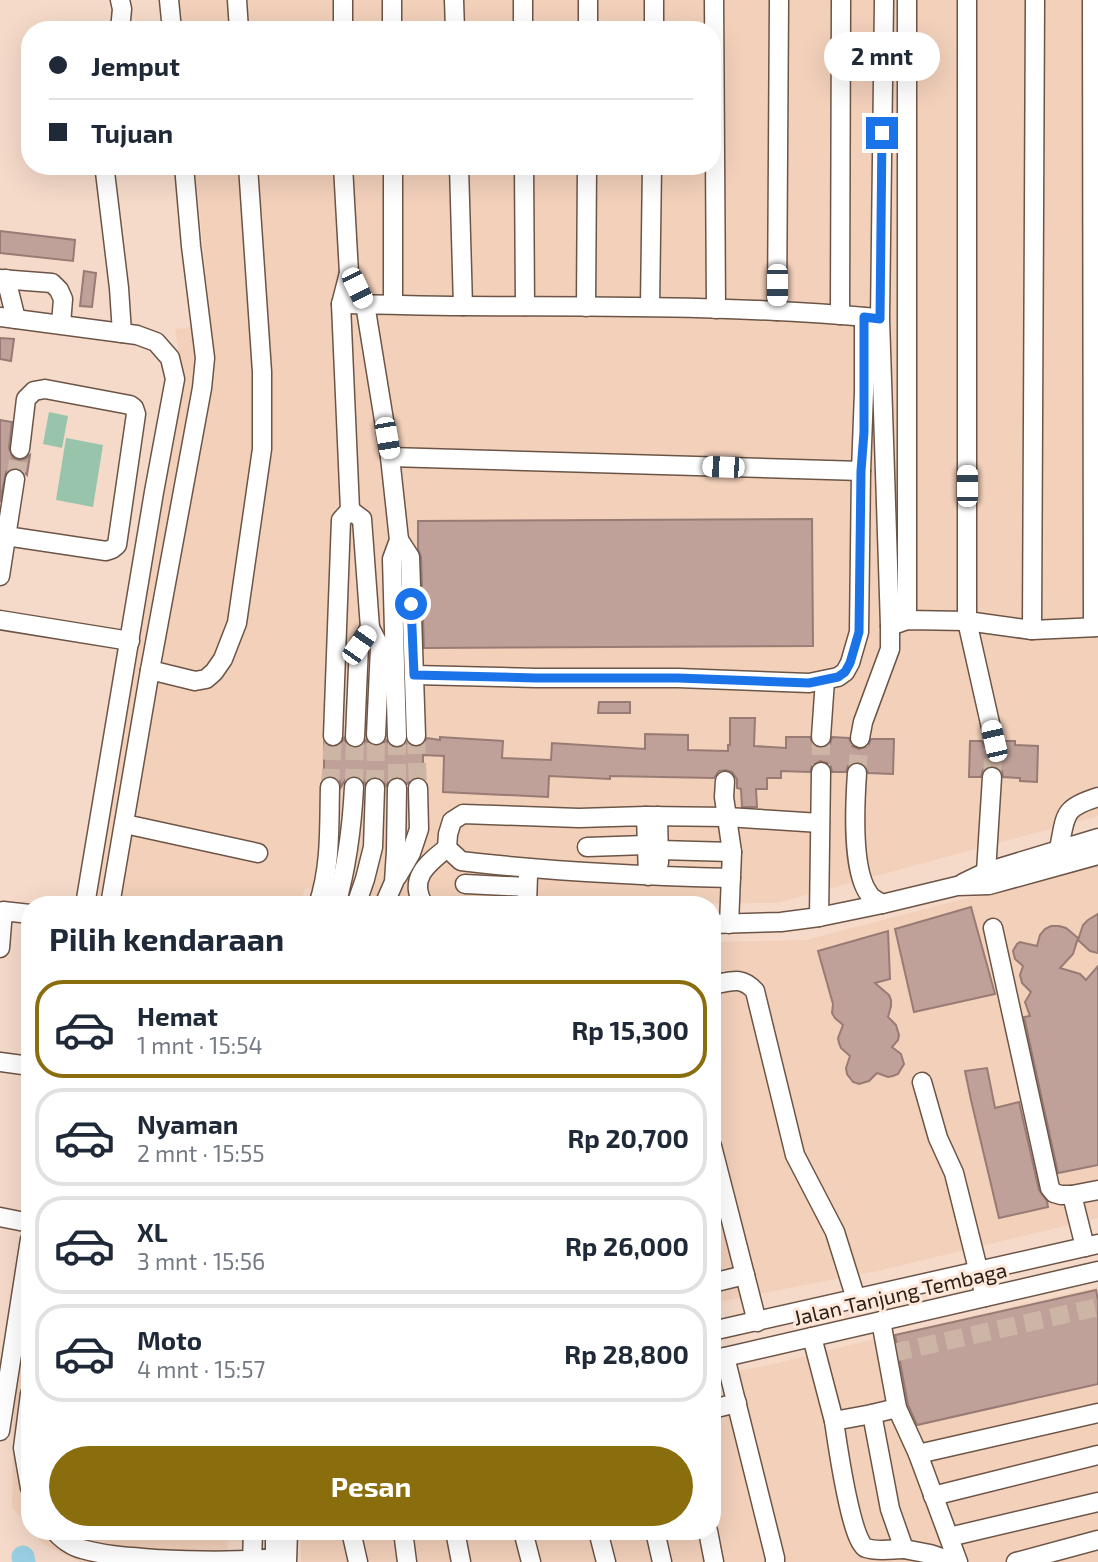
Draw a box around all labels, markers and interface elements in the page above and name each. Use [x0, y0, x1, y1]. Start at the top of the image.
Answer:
callout: 2 mnt [824, 32, 940, 80]
text: 2 mnt [851, 42, 913, 70]
text: Jemput [91, 50, 180, 81]
text: Tujuan [91, 117, 173, 148]
route end [866, 117, 898, 149]
car [767, 264, 788, 306]
car [339, 265, 376, 311]
car [374, 415, 401, 461]
car [702, 456, 745, 478]
car [957, 465, 978, 507]
route start [395, 588, 427, 620]
car [339, 622, 380, 668]
car [980, 718, 1009, 764]
text: Pilih kendaraan [49, 919, 284, 957]
icon: car [53, 998, 116, 1061]
text: Hemat [137, 1000, 218, 1031]
text: Rp 15,300 [572, 1014, 689, 1045]
text: 1 mnt · 15:54 [137, 1031, 263, 1059]
icon: car [53, 1106, 116, 1169]
text: Nyaman [137, 1108, 238, 1139]
text: Rp 20,700 [567, 1122, 689, 1153]
text: 2 mnt · 15:55 [137, 1139, 265, 1167]
icon: car [53, 1214, 116, 1277]
text: XL [137, 1216, 168, 1247]
text: Rp 26,000 [565, 1230, 689, 1261]
text: 3 mnt · 15:56 [137, 1247, 265, 1275]
street label: Jalan Tanjung Tembaga [791, 1256, 1009, 1331]
icon: car [53, 1322, 116, 1385]
text: Moto [137, 1324, 202, 1355]
text: Rp 28,800 [564, 1338, 689, 1369]
text: 4 mnt · 15:57 [137, 1355, 265, 1383]
button: Pesan [49, 1446, 693, 1526]

